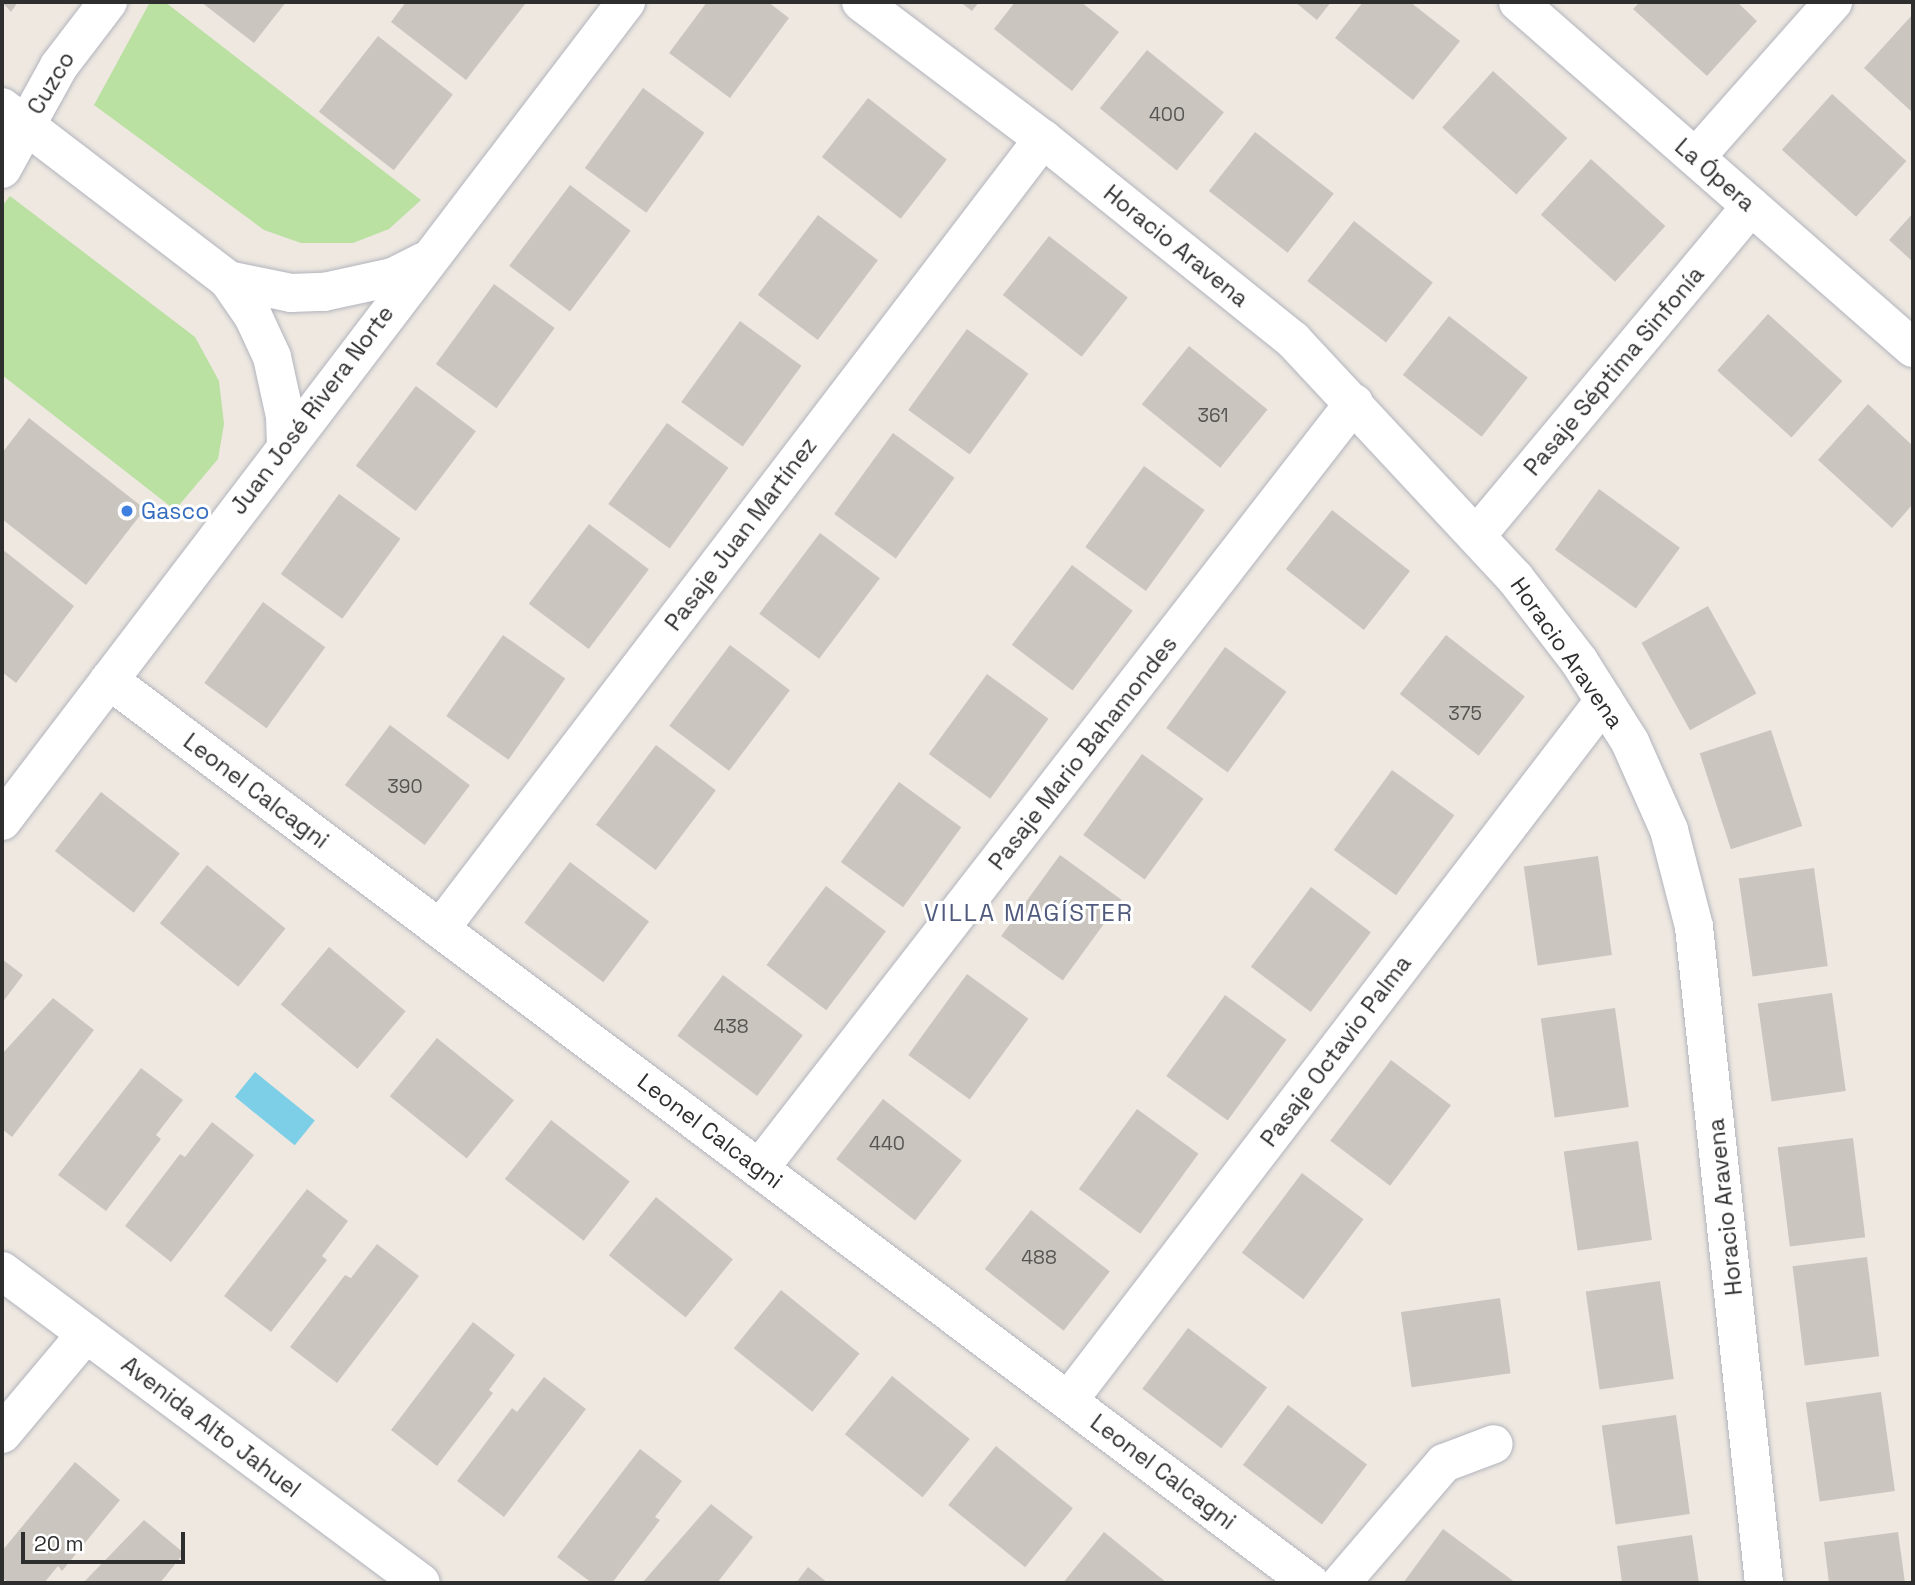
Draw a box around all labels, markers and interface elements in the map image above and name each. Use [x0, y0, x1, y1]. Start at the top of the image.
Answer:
street label: Cuzco [22, 47, 80, 119]
house number: 400 [1149, 104, 1185, 126]
street label: La Ópera [1669, 133, 1761, 217]
street label: Horacio Aravena [1098, 179, 1254, 313]
street label: Pasaje Séptima Sinfonía [1518, 261, 1710, 481]
street label: Juan José Rivera Norte [224, 300, 400, 520]
house number: 361 [1197, 405, 1229, 427]
street label: Pasaje Juan Martínez [659, 432, 823, 636]
place label: Gasco [141, 497, 209, 525]
marker: Gasco [119, 503, 135, 519]
street label: Horacio Aravena [1505, 572, 1629, 734]
street label: Pasaje Mario Bahamondes [983, 631, 1183, 875]
house number: 375 [1448, 703, 1482, 725]
street label: Leonel Calcagni [178, 728, 334, 854]
house number: 390 [387, 776, 423, 798]
district label: VILLA MAGÍSTER [926, 899, 1132, 927]
street label: Pasaje Octavio Palma [1255, 950, 1417, 1152]
house number: 438 [713, 1016, 749, 1038]
street label: Leonel Calcagni [632, 1068, 788, 1194]
street label: Horacio Aravena [1702, 1117, 1748, 1297]
house number: 440 [869, 1133, 905, 1155]
house number: 488 [1021, 1247, 1057, 1269]
street label: Avenida Alto Jahuel [116, 1351, 306, 1503]
street label: Leonel Calcagni [1085, 1409, 1241, 1535]
scale bar [24, 1518, 189, 1562]
text: 20 m [34, 1530, 84, 1557]

